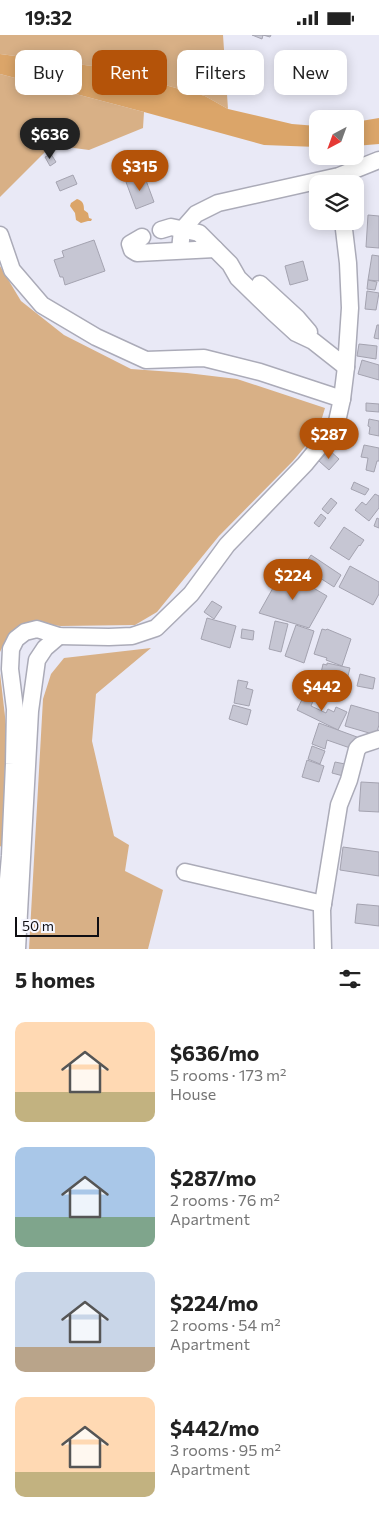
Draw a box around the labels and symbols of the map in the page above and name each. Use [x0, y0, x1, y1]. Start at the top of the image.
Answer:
north arrow [309, 110, 364, 165]
pin: $636 [20, 117, 80, 160]
pin: $315 [110, 149, 170, 192]
pin: $287 [299, 417, 359, 460]
pin: $224 [263, 559, 323, 601]
pin: $442 [292, 669, 352, 712]
scale bar [15, 914, 99, 937]

